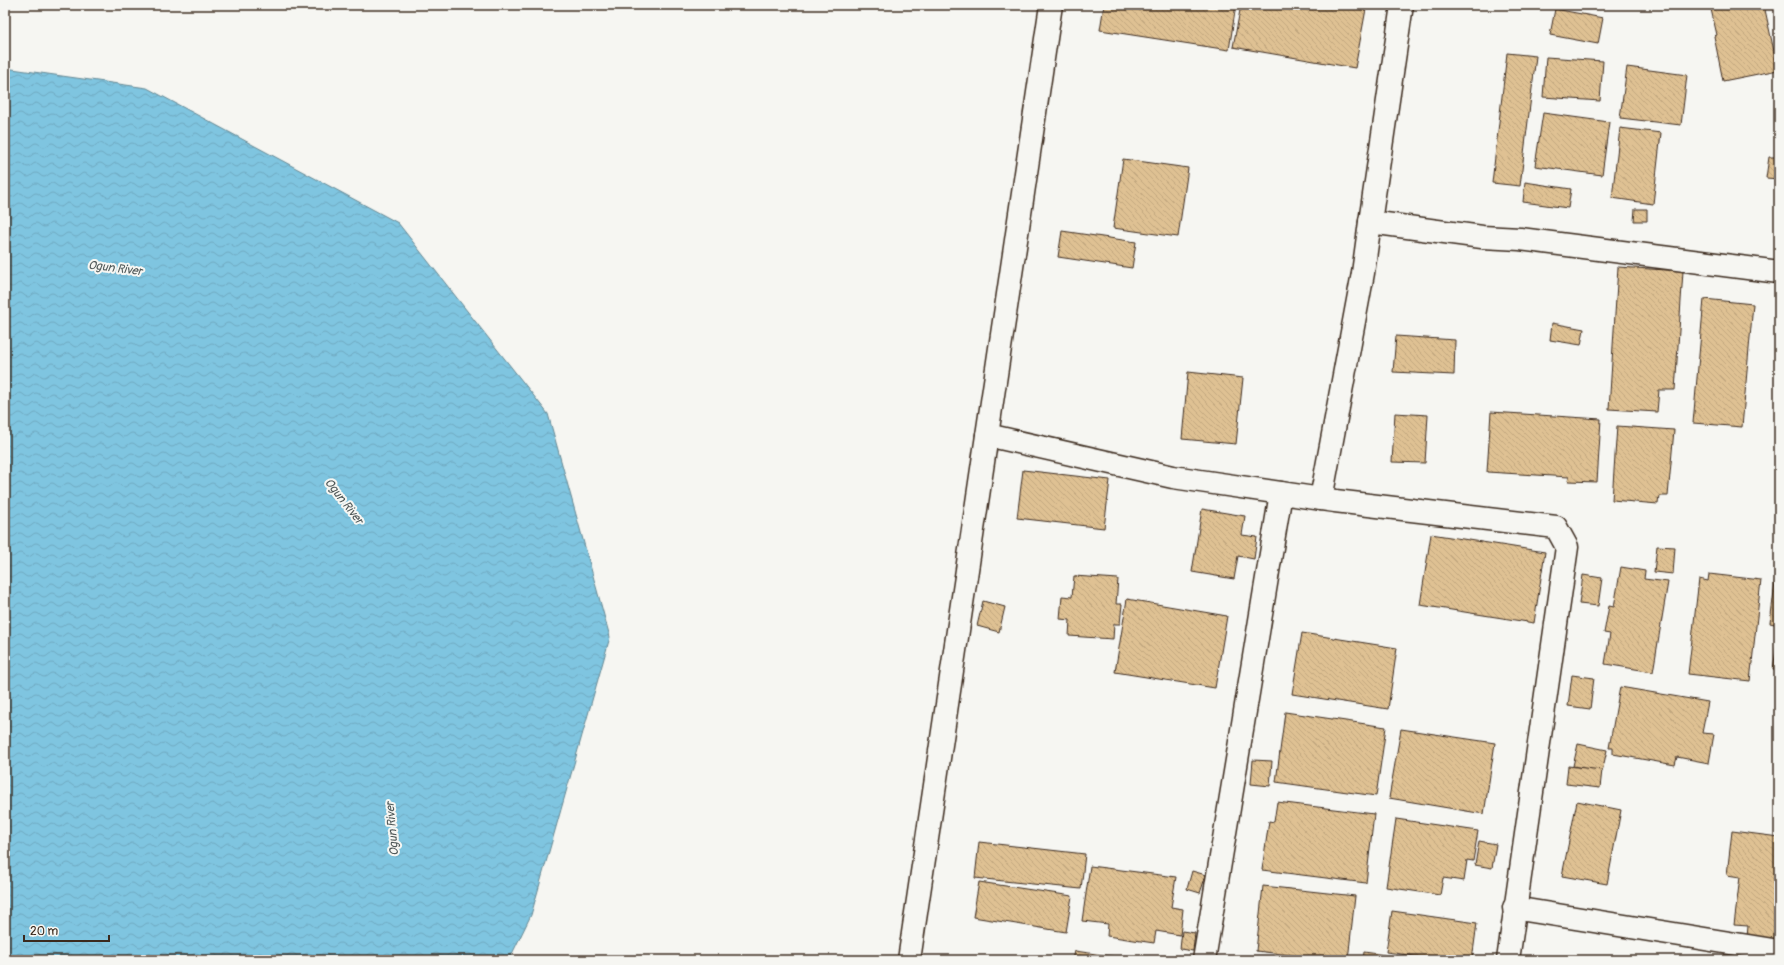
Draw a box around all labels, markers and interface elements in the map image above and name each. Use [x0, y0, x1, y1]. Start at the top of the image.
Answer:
water label: Ogun River [87, 258, 144, 279]
water label: Ogun River [321, 475, 367, 529]
water label: Ogun River [383, 800, 402, 857]
scale bar [24, 917, 109, 943]
text: 20 m [30, 924, 59, 939]

